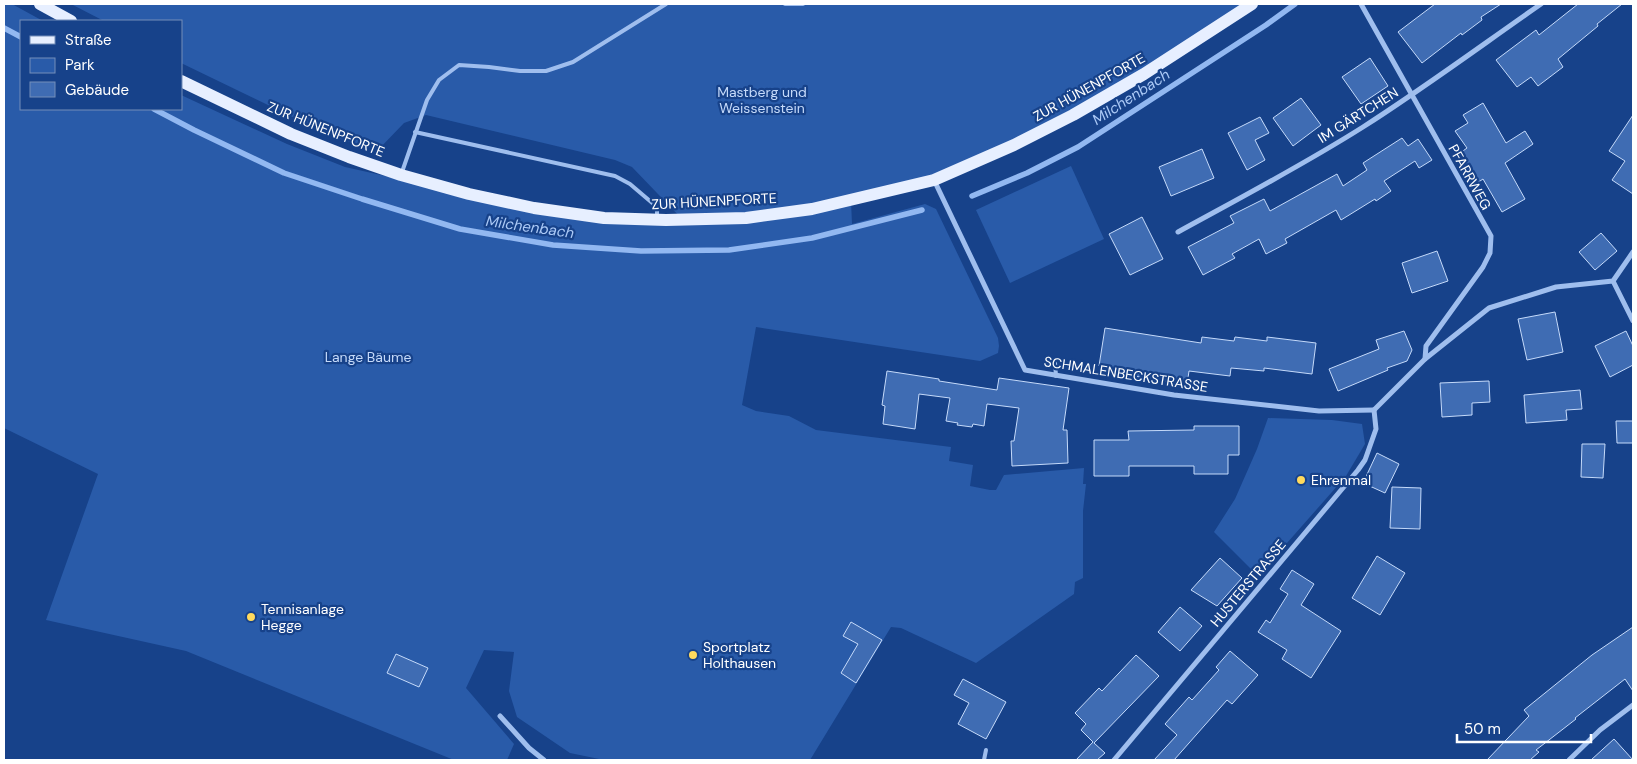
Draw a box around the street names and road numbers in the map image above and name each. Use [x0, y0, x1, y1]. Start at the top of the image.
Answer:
street label: ZUR HÜNENPFORTE [1030, 49, 1148, 125]
street label: IM GÄRTCHEN [1314, 83, 1402, 147]
street label: ZUR HÜNENPFORTE [265, 97, 388, 161]
street label: PFARRWEG [1445, 141, 1495, 213]
street label: ZUR HÜNENPFORTE [651, 189, 777, 213]
street label: SCHMALENBECKSTRASSE [1043, 352, 1209, 396]
street label: HUSTERSTRASSE [1206, 536, 1290, 630]

